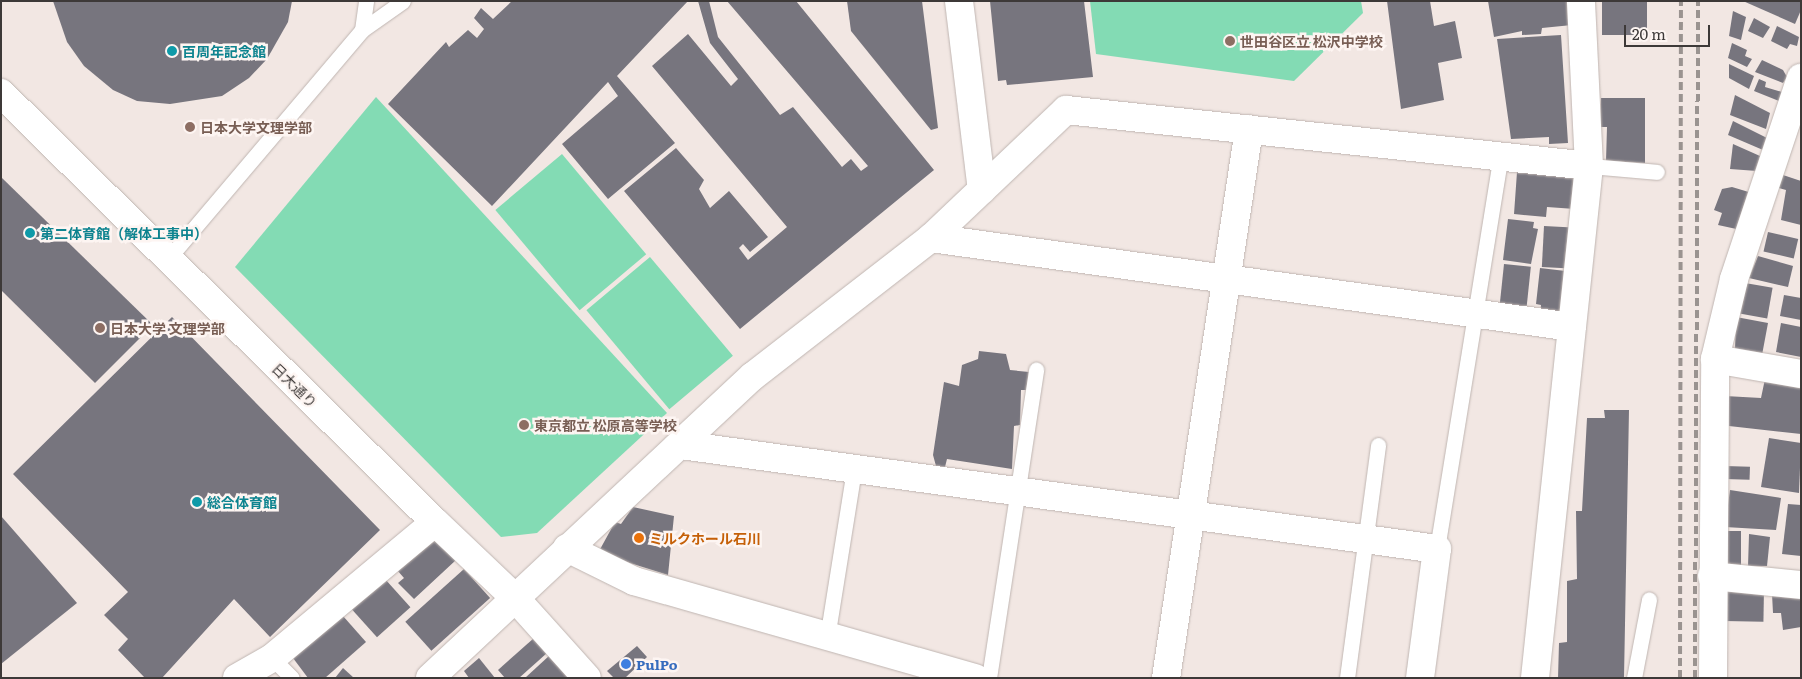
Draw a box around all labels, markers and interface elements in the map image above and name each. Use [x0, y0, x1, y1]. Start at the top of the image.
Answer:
scale bar [1627, 15, 1713, 47]
text: 20 m [1632, 22, 1666, 45]
place label: 世田谷区立 松沢中学校 [1240, 33, 1383, 49]
marker: 世田谷区立 松沢中学校 [1224, 35, 1236, 47]
place label: 百周年記念館 [182, 43, 266, 59]
marker: 百周年記念館 [166, 45, 178, 57]
place label: 日本大学文理学部 [200, 119, 312, 135]
marker: 日本大学文理学部 [184, 121, 196, 133]
place label: 第二体育館（解体工事中） [40, 225, 208, 241]
marker: 第二体育館（解体工事中） [24, 227, 36, 239]
place label: 日本大学 文理学部 [110, 320, 225, 336]
marker: 日本大学 文理学部 [94, 322, 106, 334]
street label: 日大通り [269, 360, 321, 410]
place label: 東京都立 松原高等学校 [534, 417, 677, 433]
marker: 東京都立 松原高等学校 [518, 419, 530, 431]
place label: 総合体育館 [207, 494, 277, 510]
marker: 総合体育館 [191, 496, 203, 508]
place label: ミルクホール石川 [649, 530, 761, 546]
marker: ミルクホール石川 [633, 532, 645, 544]
place label: PulPo [636, 656, 677, 672]
marker: PulPo [620, 658, 632, 670]

